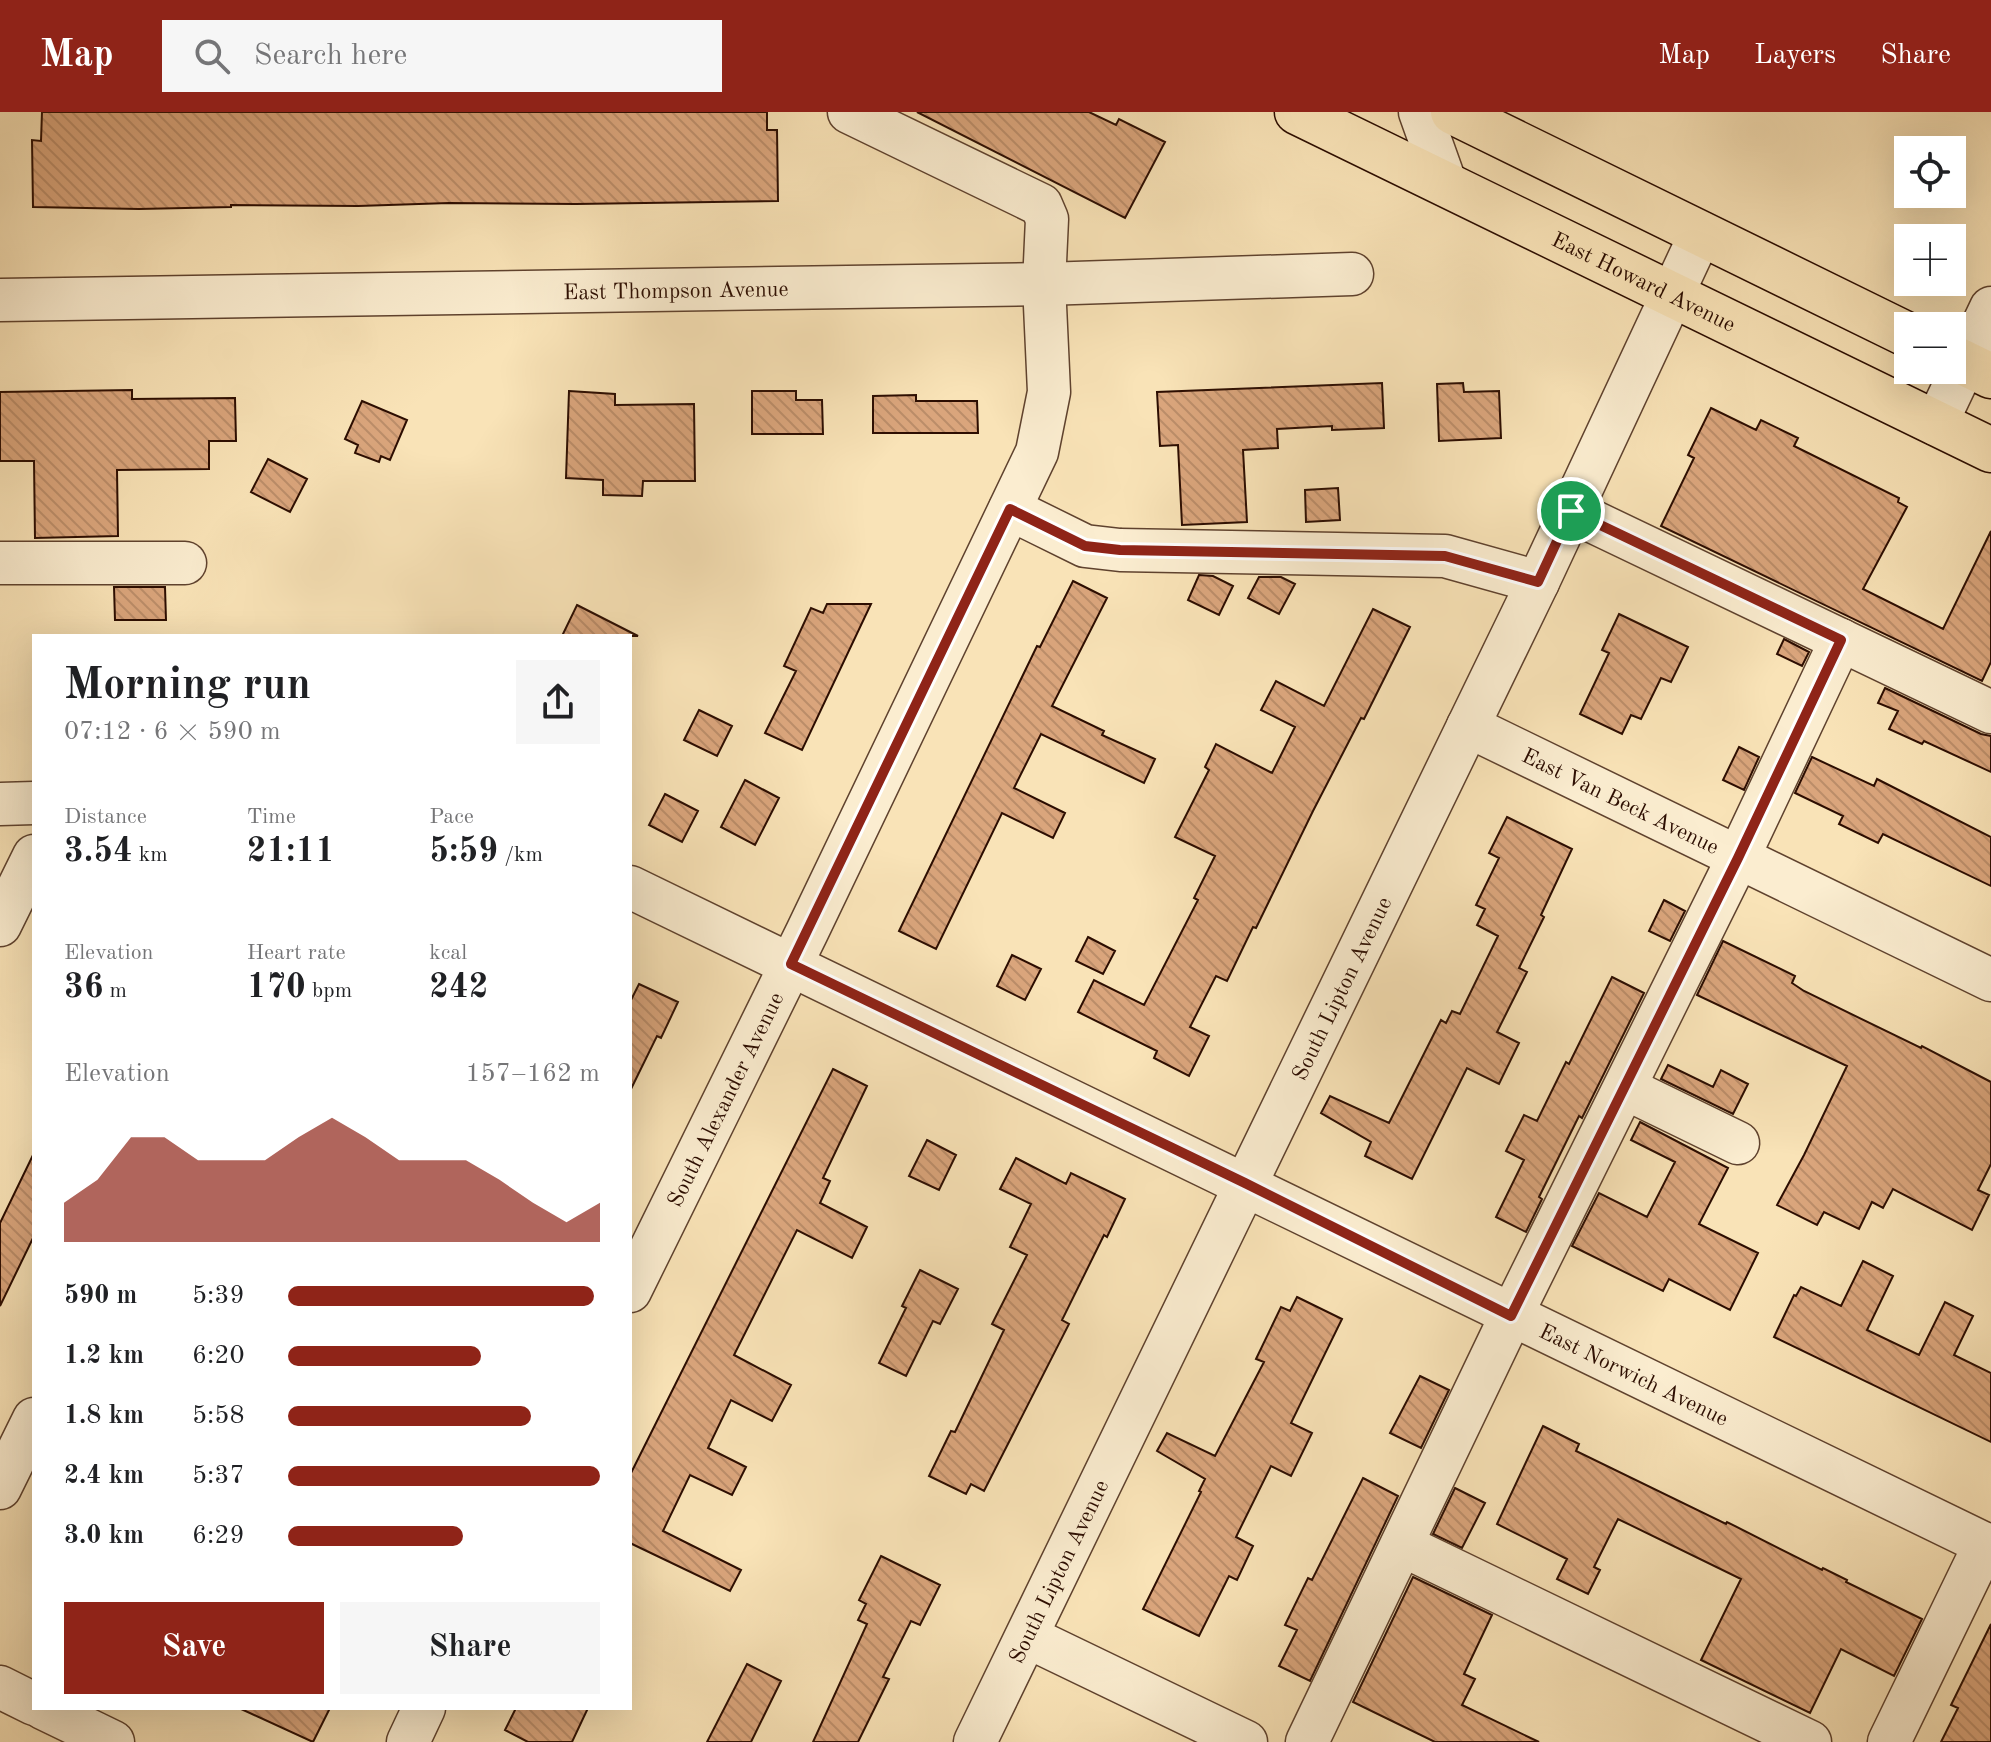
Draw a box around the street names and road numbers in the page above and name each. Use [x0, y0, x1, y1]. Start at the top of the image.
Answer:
street label: East Howard Avenue [1548, 229, 1738, 337]
street label: East Thompson Avenue [563, 279, 789, 304]
street label: East Van Beck Avenue [1518, 745, 1722, 859]
street label: South Lipton Avenue [1289, 894, 1396, 1084]
street label: South Alexander Avenue [664, 989, 788, 1211]
street label: East Norwich Avenue [1535, 1321, 1731, 1431]
street label: South Lipton Avenue [1006, 1477, 1114, 1667]

